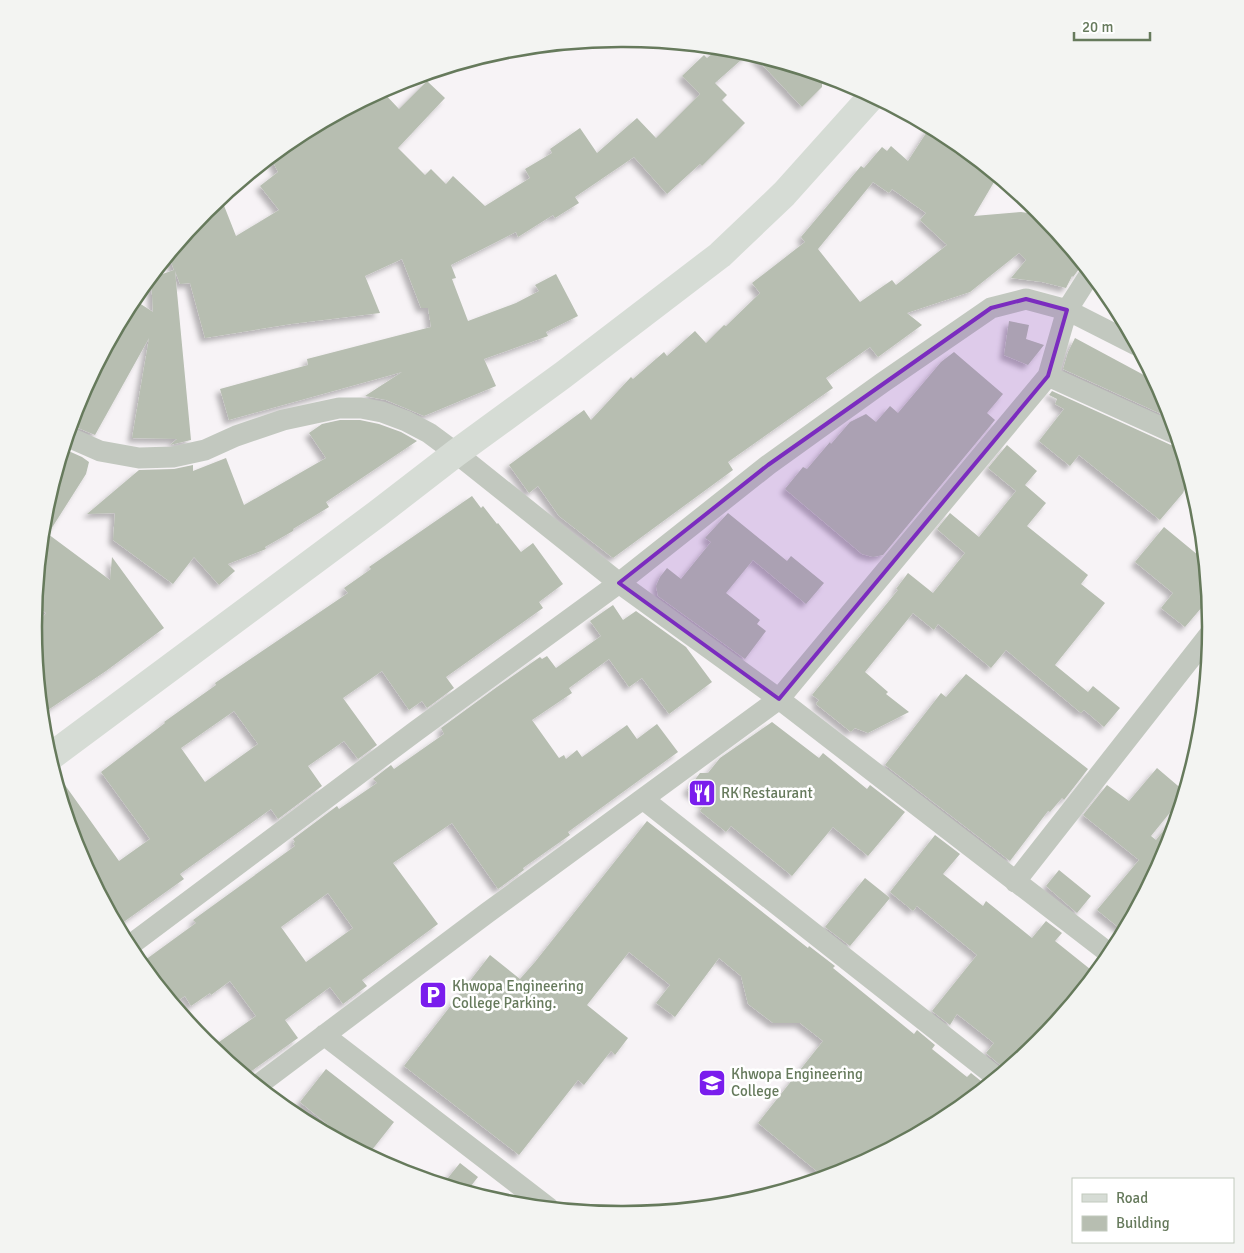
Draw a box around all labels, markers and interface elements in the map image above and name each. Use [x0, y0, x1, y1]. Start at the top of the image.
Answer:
scale bar [1074, 10, 1150, 42]
text: 20 m [1082, 18, 1113, 36]
restaurant icon: RK Restaurant [687, 778, 717, 808]
place label: RK Restaurant [721, 784, 813, 802]
place label: Khwopa Engineering College Parking. [452, 977, 584, 1012]
parking icon: Khwopa Engineering College Parking. [418, 980, 448, 1010]
place label: Khwopa Engineering College [731, 1065, 863, 1100]
school or university icon: Khwopa Engineering College [697, 1068, 727, 1098]
legend [1072, 1178, 1234, 1243]
text: Road [1116, 1189, 1148, 1207]
text: Building [1116, 1214, 1170, 1232]

